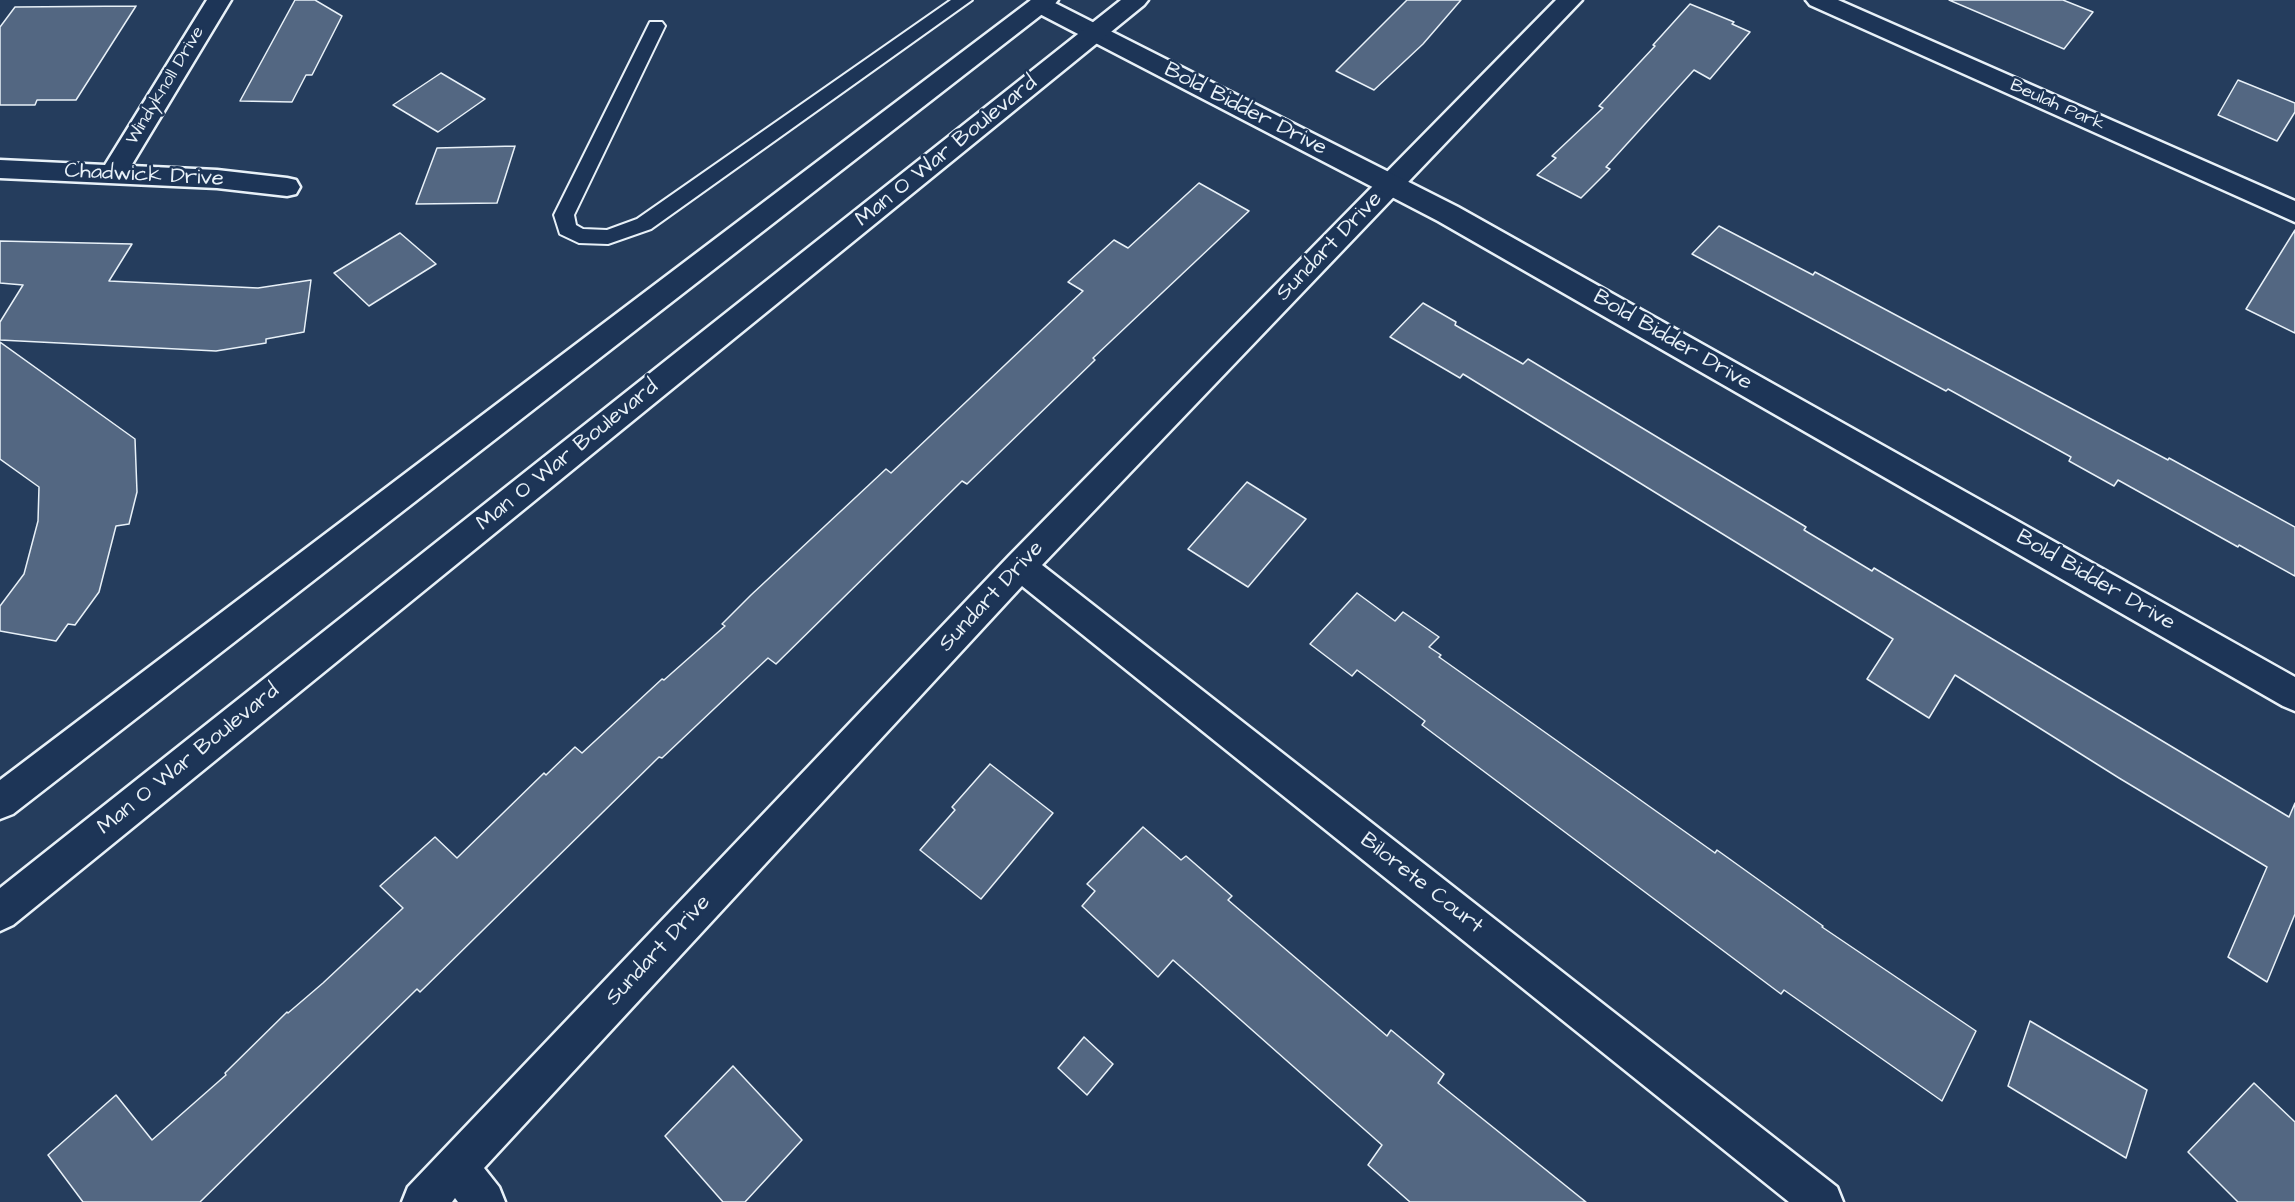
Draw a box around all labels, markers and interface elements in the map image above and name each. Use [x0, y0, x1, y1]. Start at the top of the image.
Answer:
street label: Windyknoll Drive [122, 23, 210, 149]
street label: Bold Bidder Drive [1159, 58, 1331, 162]
street label: Man O War Boulevard [851, 71, 1043, 233]
street label: Beulah Park [2006, 76, 2108, 136]
street label: Chadwick Drive [64, 159, 224, 193]
street label: Sundart Drive [1271, 187, 1389, 307]
street label: Bold Bidder Drive [1588, 285, 1756, 397]
street label: Man O War Boulevard [472, 375, 664, 537]
street label: Bold Bidder Drive [2011, 525, 2179, 637]
street label: Sundart Drive [934, 536, 1050, 658]
street label: Man O War Boulevard [93, 679, 285, 841]
street label: Bilorete Court [1354, 828, 1488, 940]
street label: Sundart Drive [601, 890, 717, 1012]

